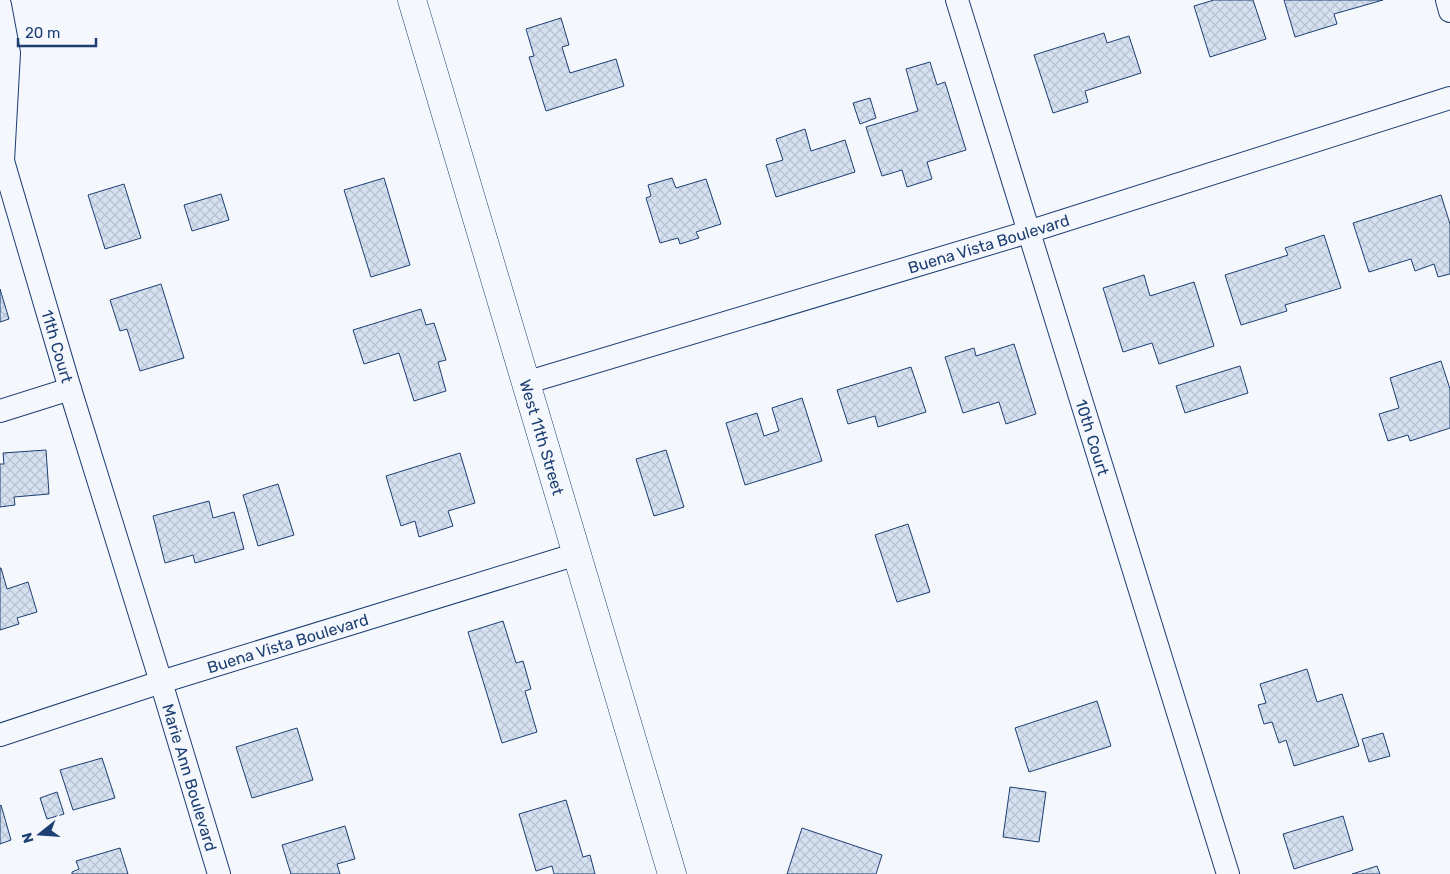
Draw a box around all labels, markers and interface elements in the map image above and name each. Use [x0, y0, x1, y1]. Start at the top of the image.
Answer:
scale bar [18, 15, 95, 47]
text: 20 m [25, 24, 60, 42]
street label: Buena Vista Boulevard [906, 210, 1072, 278]
street label: 11th Court [37, 307, 77, 385]
street label: West 11th Street [515, 377, 568, 497]
street label: 10th Court [1071, 397, 1113, 478]
street label: Buena Vista Boulevard [205, 610, 371, 677]
street label: Marie Ann Boulevard [158, 701, 221, 853]
north arrow [15, 809, 65, 859]
text: N [18, 830, 38, 845]

